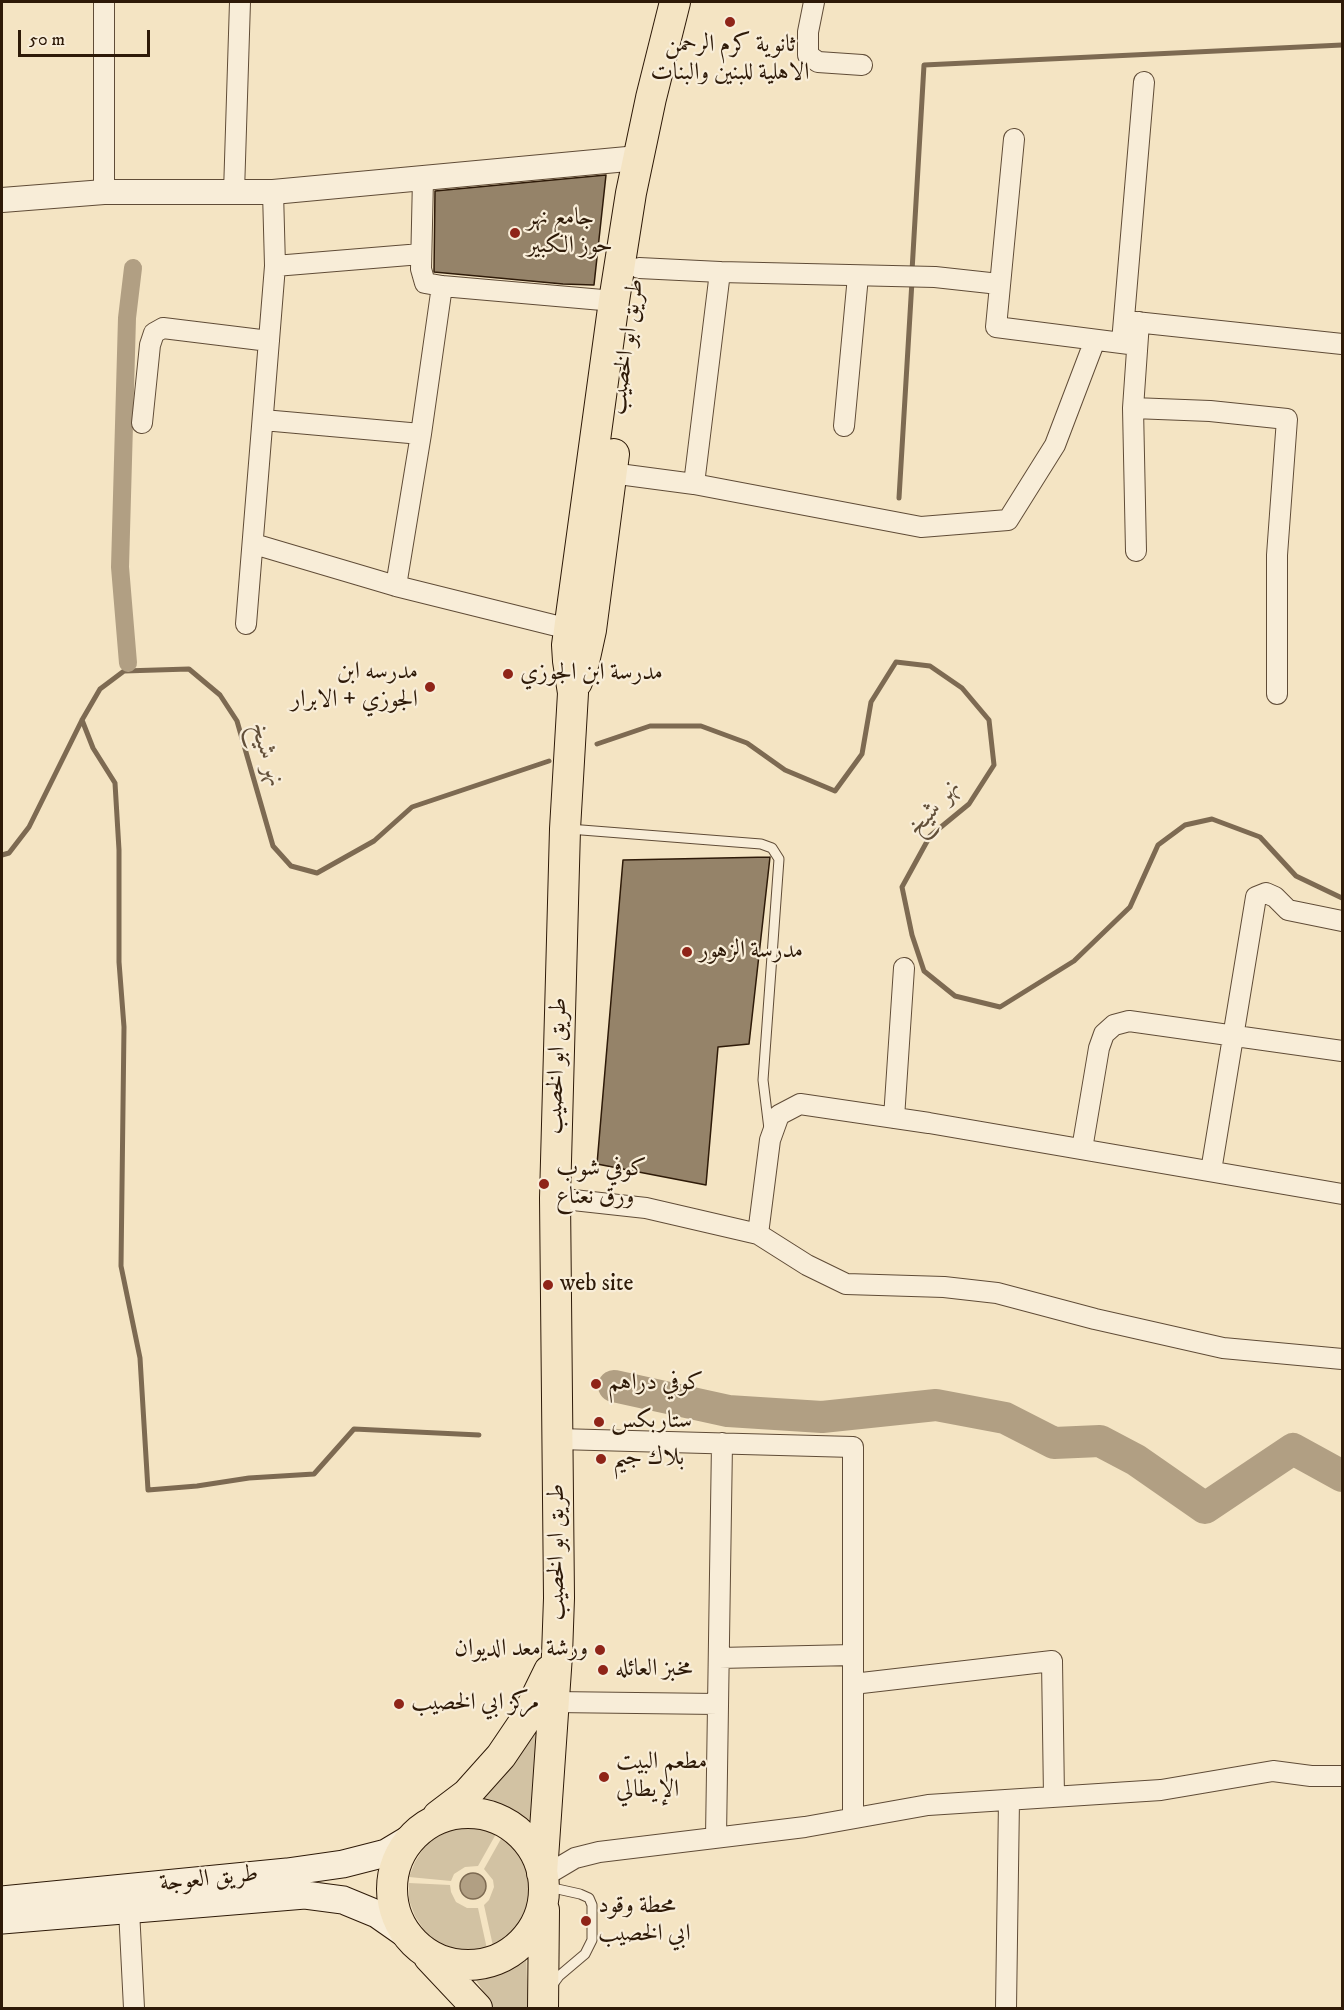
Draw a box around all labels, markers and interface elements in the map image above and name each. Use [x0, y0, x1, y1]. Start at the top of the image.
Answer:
marker: ثانوية كرم الرحمن الاهلية للبنين والبنات [723, 15, 737, 29]
scale bar [21, 18, 153, 56]
text: 50 m [29, 29, 65, 51]
place label: ثانوية كرم الرحمن الاهلية للبنين والبنات [651, 32, 809, 88]
place label: جامع نهر حوز الكبير [527, 205, 613, 261]
marker: جامع نهر حوز الكبير [508, 226, 522, 240]
street label: طريق ابو الخصيب [604, 277, 652, 417]
place label: مدرسه ابن الجوزي + الابرار [291, 659, 418, 715]
place label: مدرسة ابن الجوزي [520, 660, 663, 688]
marker: مدرسة ابن الجوزي [501, 667, 515, 681]
marker: مدرسه ابن الجوزي + الابرار [423, 680, 437, 694]
water label: نهر شيخ [241, 719, 291, 791]
water label: نهر شيخ [902, 773, 968, 843]
place label: مدرسة الزهور [699, 938, 803, 966]
marker: مدرسة الزهور [680, 945, 694, 959]
street label: طريق ابو الخصيب [541, 997, 575, 1135]
place label: كوفي شوب ورق نعناع [556, 1156, 646, 1212]
marker: كوفي شوب ورق نعناع [537, 1177, 551, 1191]
place label: web site [560, 1271, 633, 1299]
marker: web site [541, 1278, 555, 1292]
place label: كوفي دراهم [608, 1370, 703, 1398]
marker: كوفي دراهم [589, 1377, 603, 1391]
place label: ستاربكس [611, 1408, 692, 1436]
marker: ستاربكس [592, 1415, 606, 1429]
place label: بلاك جيم [613, 1445, 684, 1473]
marker: بلاك جيم [594, 1452, 608, 1466]
street label: طريق ابو الخصيب [544, 1484, 572, 1620]
place label: ورشة معد الديوان [454, 1636, 588, 1664]
marker: ورشة معد الديوان [593, 1643, 607, 1657]
place label: مخبز العائله [615, 1656, 692, 1684]
marker: مخبز العائله [596, 1663, 610, 1677]
place label: مركز ابي الخصيب [411, 1690, 539, 1718]
marker: مركز ابي الخصيب [392, 1697, 406, 1711]
place label: مطعم البيت الإيطالي [616, 1749, 707, 1805]
marker: مطعم البيت الإيطالي [597, 1770, 611, 1784]
street label: طريق العوجة [158, 1860, 260, 1900]
place label: محطة وقود ابي الخصيب [598, 1893, 691, 1949]
marker: محطة وقود ابي الخصيب [579, 1914, 593, 1928]

